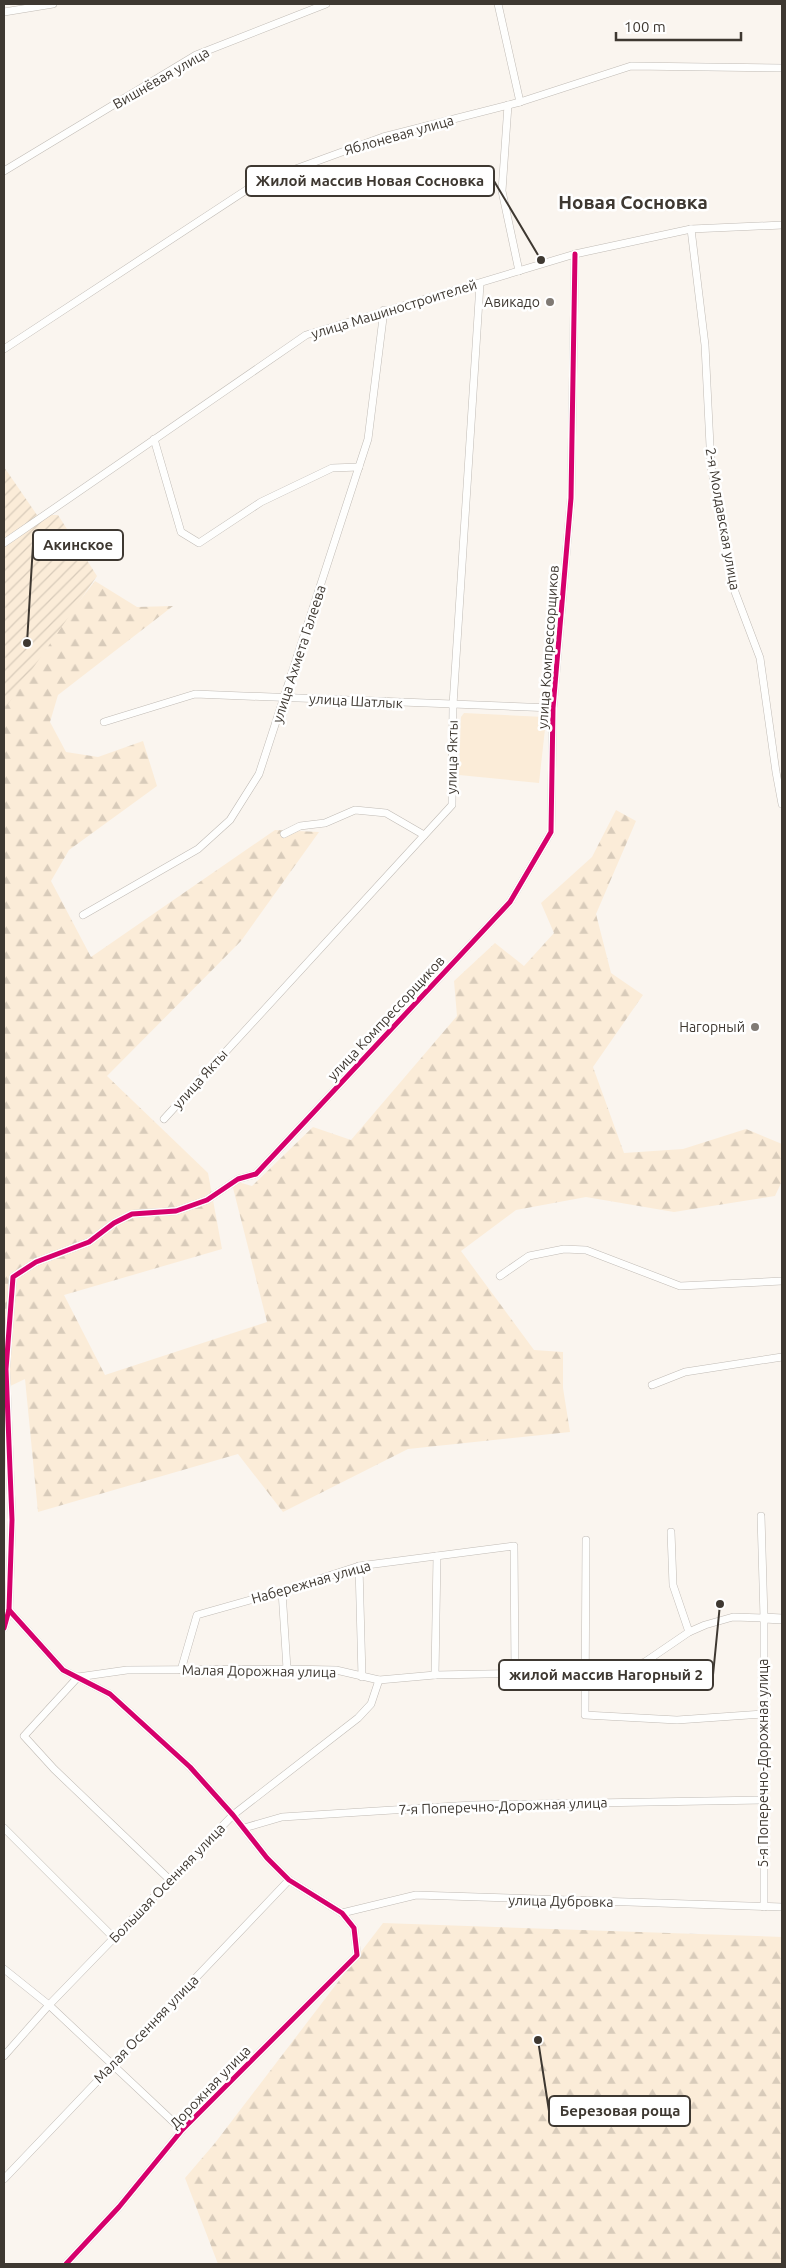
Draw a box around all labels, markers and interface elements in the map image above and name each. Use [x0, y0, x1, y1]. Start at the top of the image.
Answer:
scale bar [616, 10, 741, 42]
text: 100 m [624, 18, 666, 35]
street label: Вишнёвая улица [110, 44, 212, 112]
street label: Яблоневая улица [342, 112, 456, 158]
callout: Жилой массив Новая Сосновка [246, 166, 494, 196]
text: Жилой массив Новая Сосновка [256, 172, 484, 189]
district label: Новая Сосновка [558, 191, 708, 213]
street label: улица Машиностроителей [309, 276, 479, 342]
place label: Авикадо [484, 294, 540, 310]
marker: Авикадо [544, 296, 556, 308]
street label: 2-я Молдавская улица [703, 447, 743, 591]
callout: Акинское [33, 530, 123, 560]
text: Акинское [43, 536, 113, 553]
street label: улица Компрессорщиков [534, 565, 562, 729]
street label: улица Ахмета Галеева [269, 583, 329, 725]
street label: улица Шатлык [309, 691, 403, 711]
street label: улица Якты [443, 720, 461, 794]
street label: улица Компрессорщиков [324, 953, 448, 1083]
place label: Нагорный [679, 1019, 745, 1035]
marker: Нагорный [749, 1021, 761, 1033]
street label: улица Якты [169, 1046, 231, 1112]
street label: Набережная улица [249, 1557, 373, 1607]
street label: 5-я Поперечно-Дорожная улица [755, 1658, 771, 1868]
callout: жилой массив Нагорный 2 [499, 1660, 713, 1690]
street label: Малая Дорожная улица [182, 1662, 336, 1680]
text: жилой массив Нагорный 2 [509, 1666, 703, 1683]
street label: 7-я Поперечно-Дорожная улица [398, 1794, 608, 1818]
street label: Большая Осенняя улица [106, 1820, 228, 1946]
street label: улица Дубровка [508, 1892, 614, 1910]
street label: Малая Осенняя улица [90, 1972, 202, 2086]
street label: Дорожная улица [166, 2042, 254, 2132]
callout: Березовая роща [549, 2096, 690, 2126]
text: Березовая роща [560, 2102, 680, 2119]

